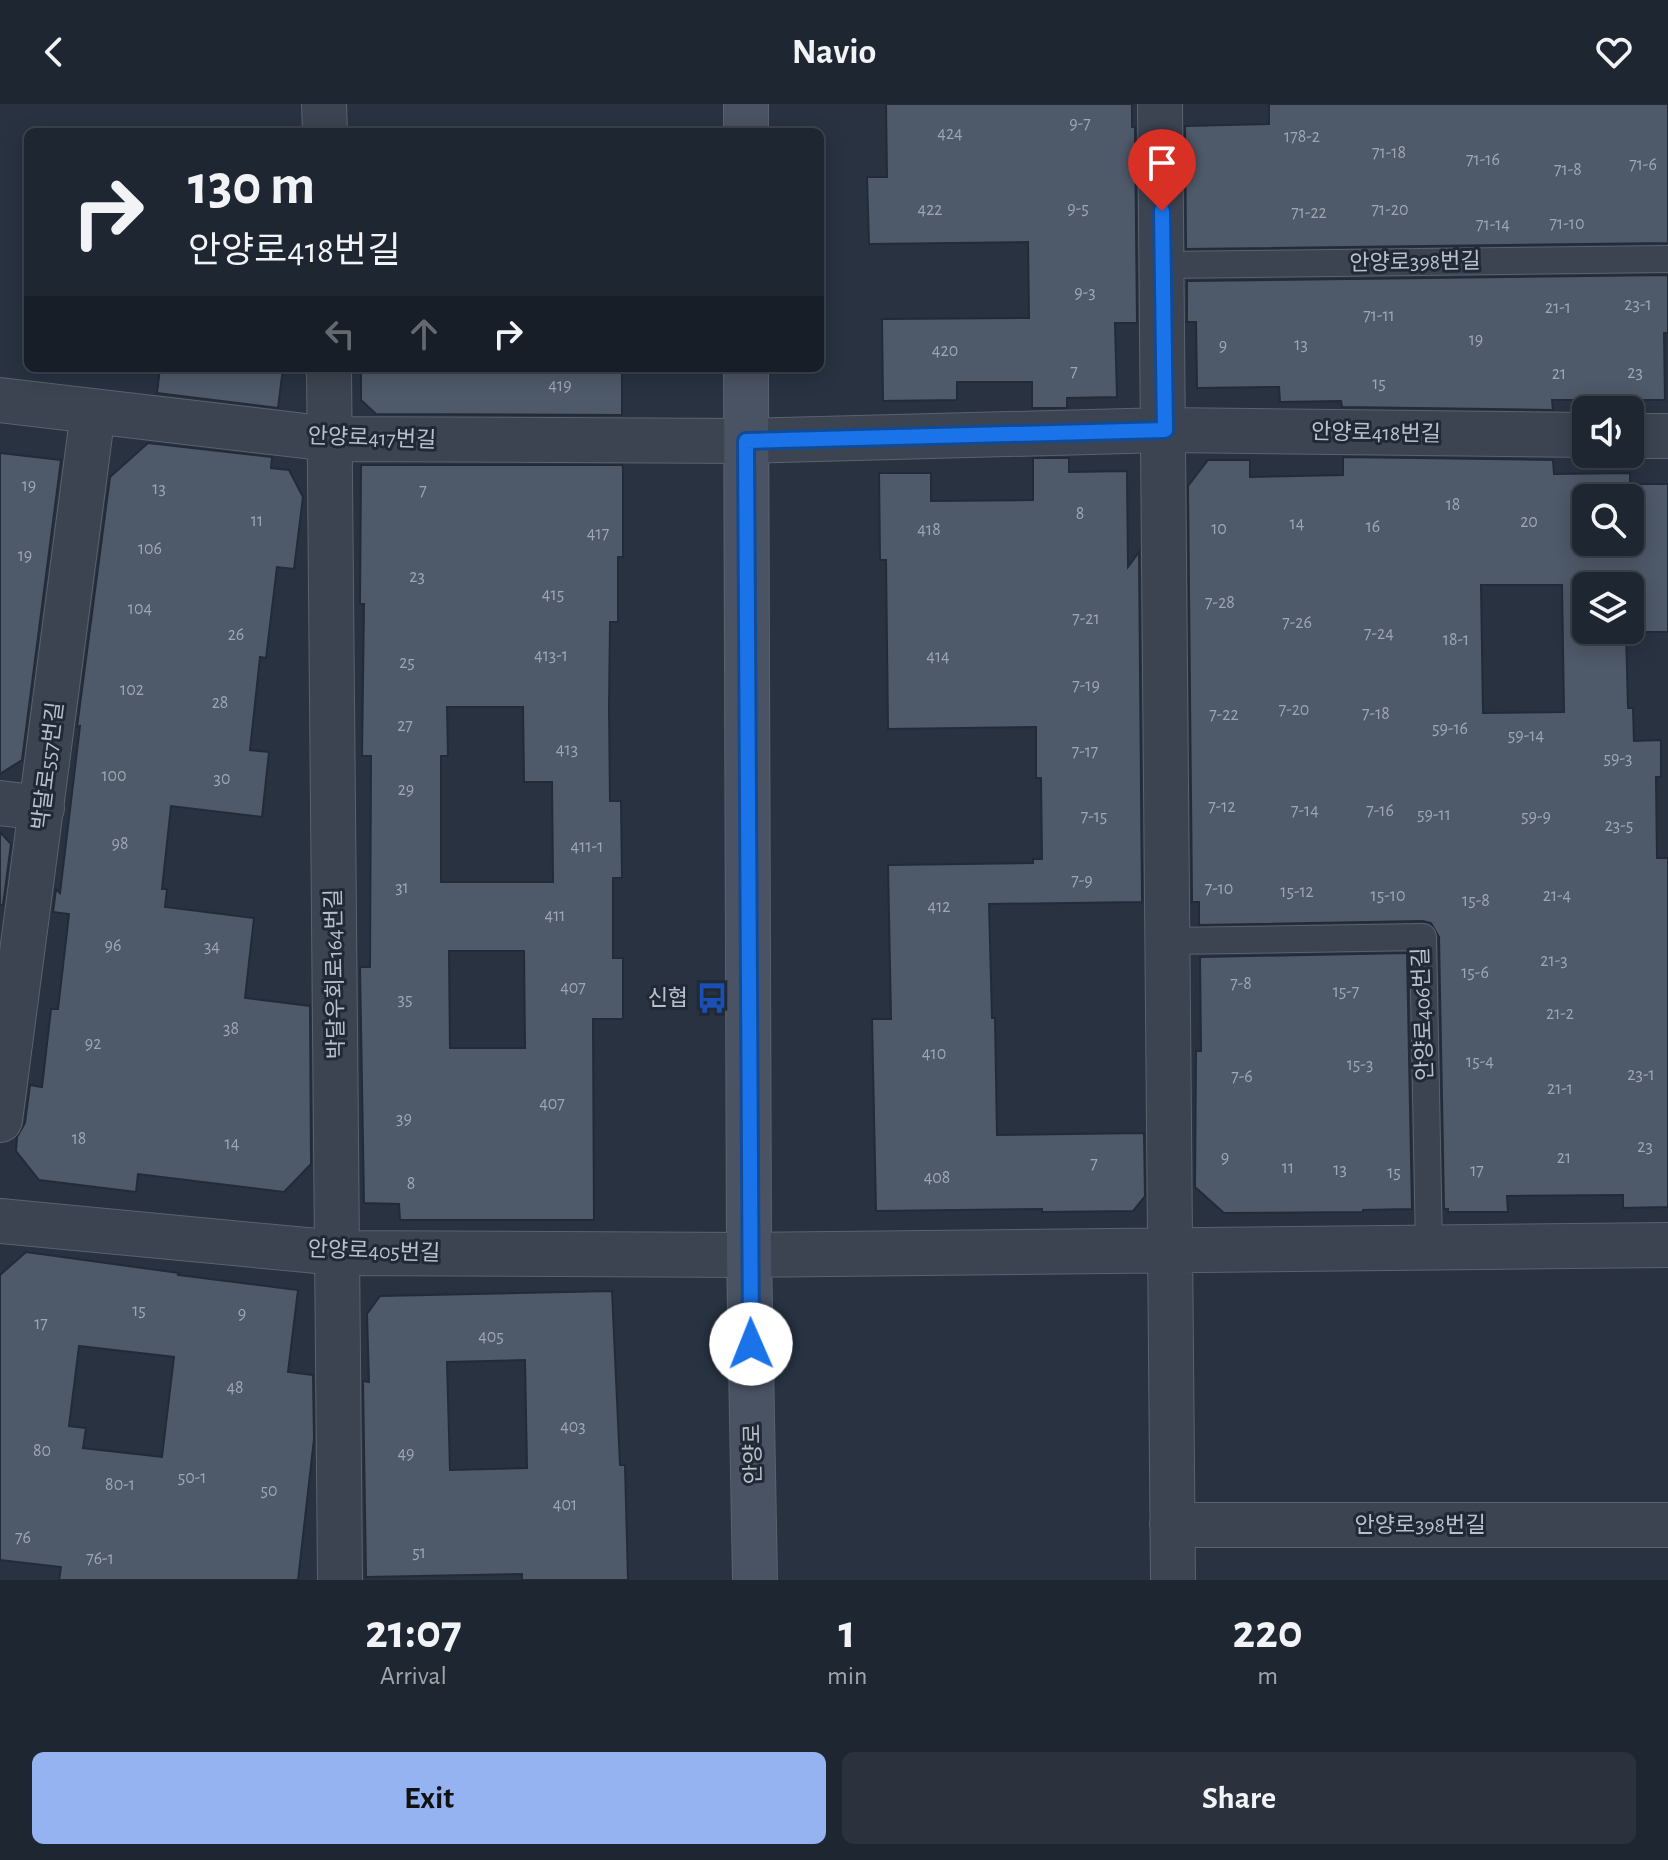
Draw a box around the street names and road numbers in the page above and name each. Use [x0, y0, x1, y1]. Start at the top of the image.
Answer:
street label: 안양로398번길 [1349, 249, 1481, 274]
street label: 안양로418번길 [1311, 420, 1441, 445]
street label: 안양로417번길 [307, 424, 437, 451]
street label: 박달로557번길 [28, 701, 67, 831]
street label: 박달우회로164번길 [322, 889, 347, 1059]
street label: 안양로406번길 [1409, 947, 1436, 1081]
street label: 안양로405번길 [307, 1237, 441, 1264]
street label: 안양로 [740, 1423, 765, 1485]
street label: 안양로398번길 [1354, 1513, 1486, 1536]

